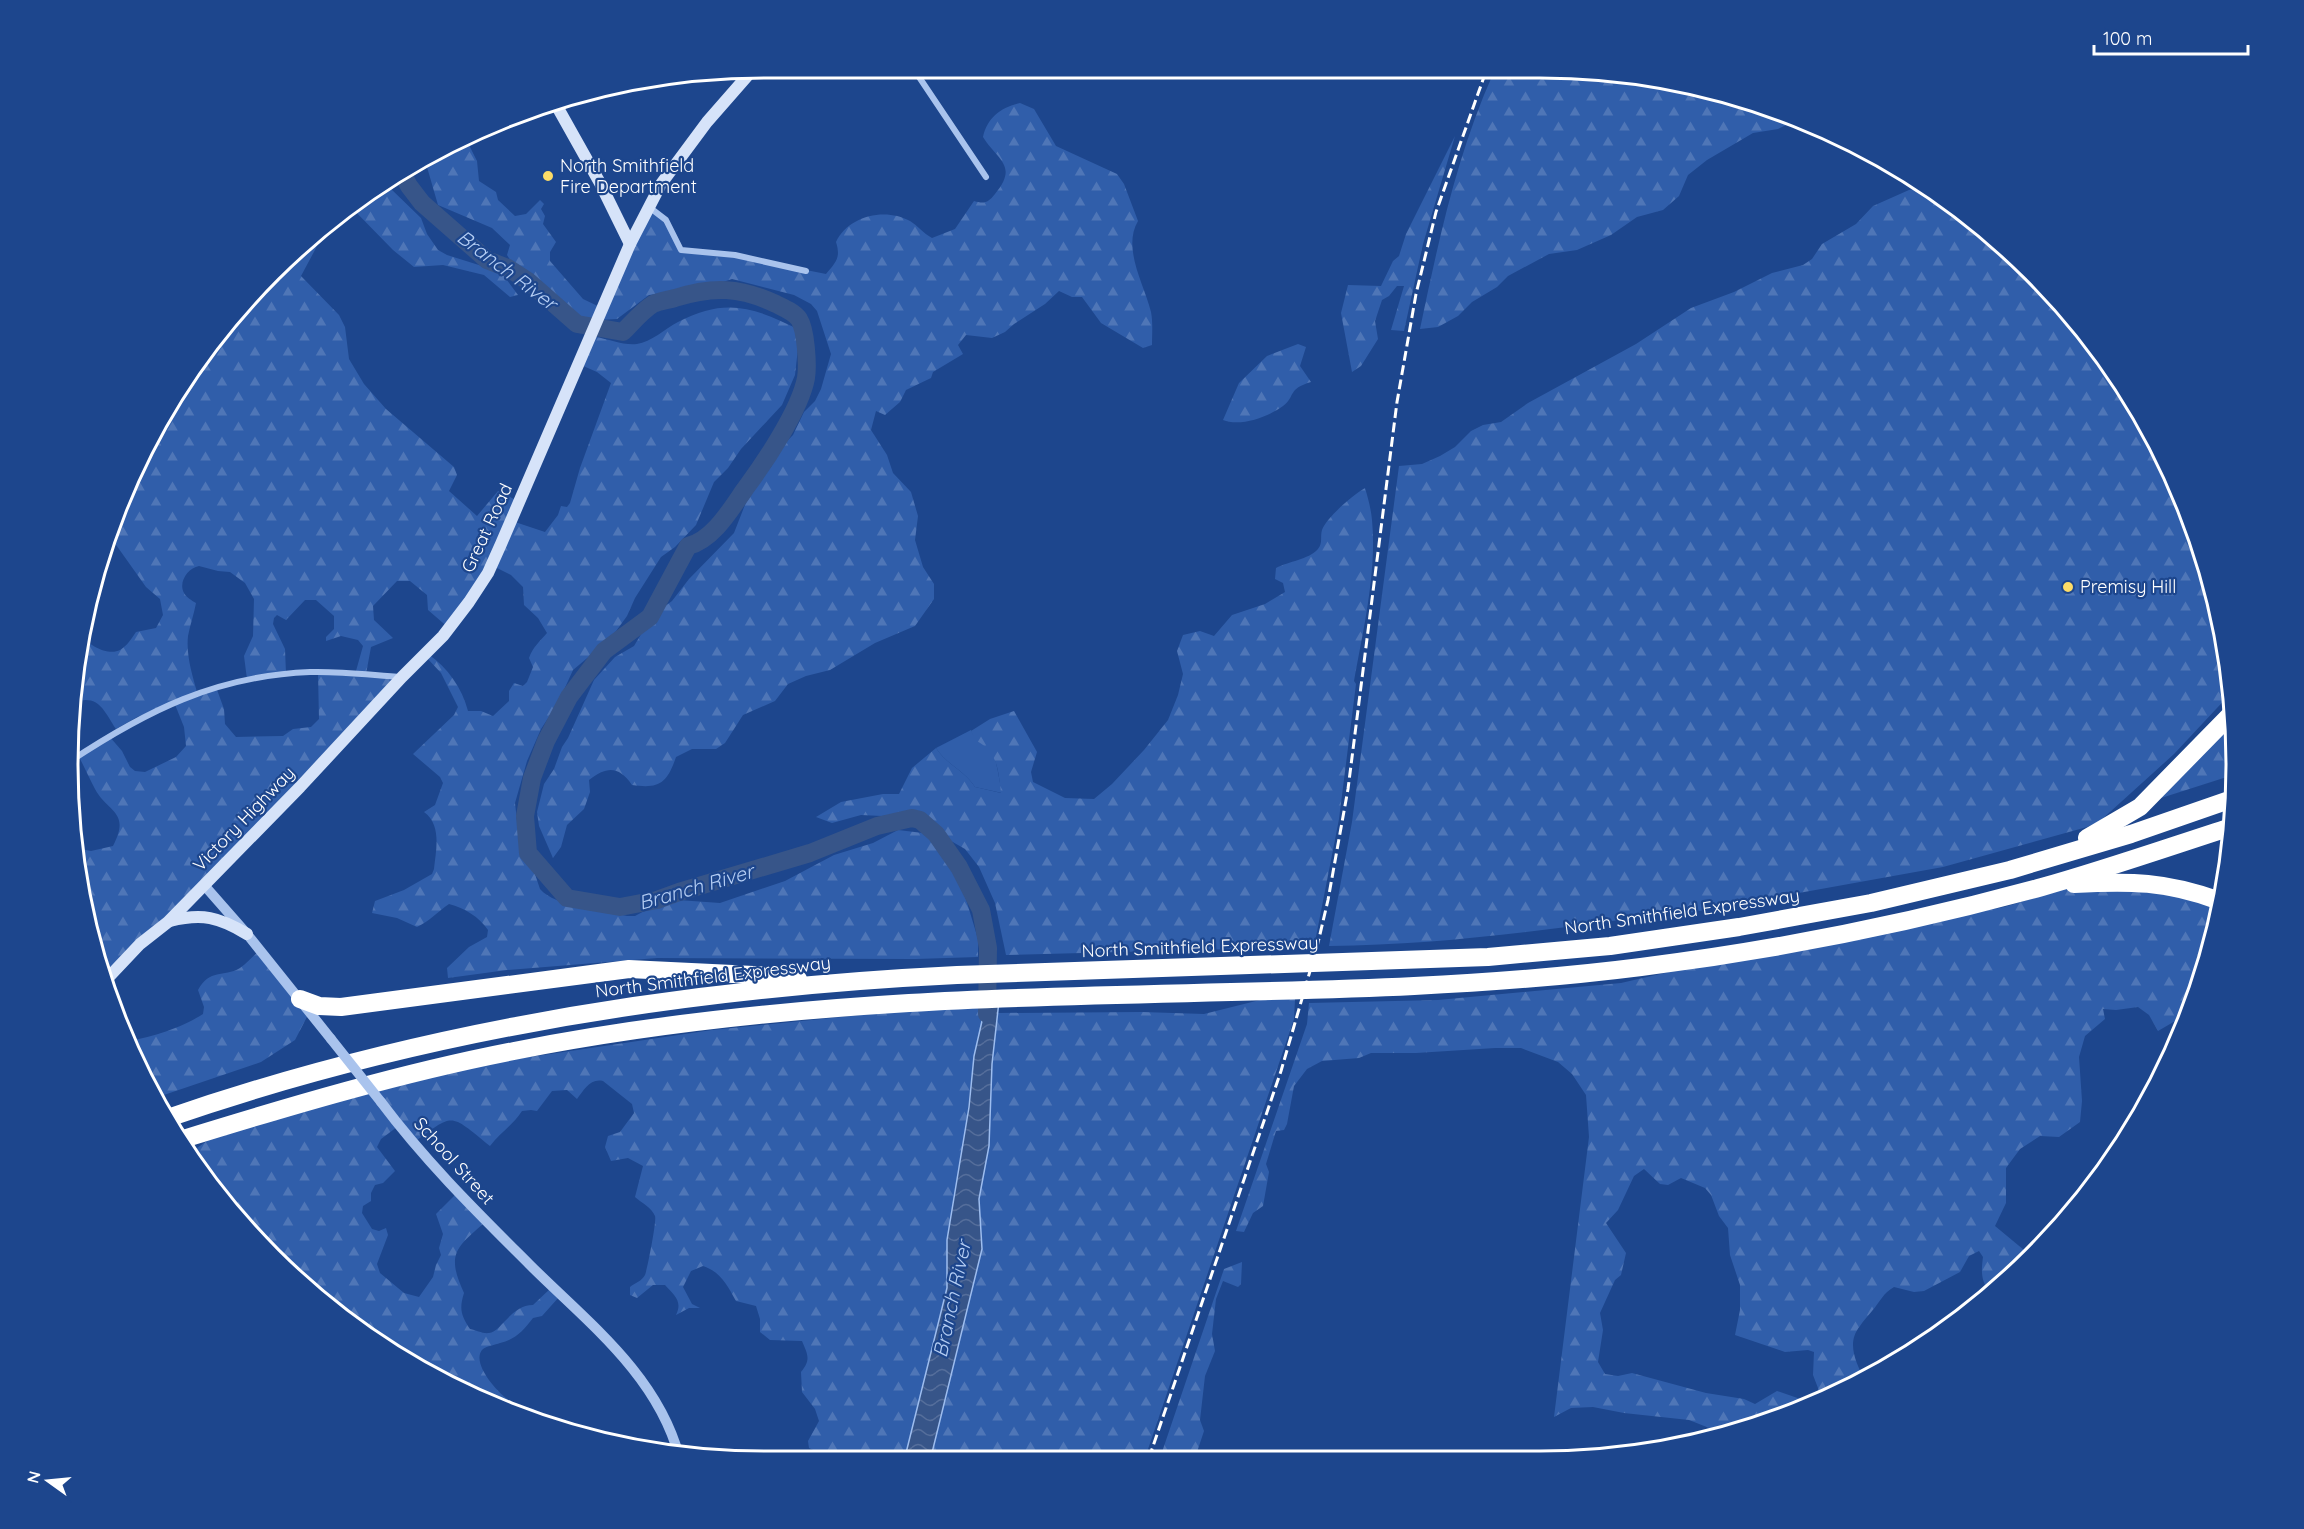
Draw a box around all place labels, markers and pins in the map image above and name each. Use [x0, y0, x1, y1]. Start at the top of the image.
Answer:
place label: North Smithfield Fire Department [560, 154, 697, 198]
marker: North Smithfield Fire Department [541, 169, 555, 183]
place label: Premisy Hill [2080, 575, 2176, 598]
marker: Premisy Hill [2061, 580, 2075, 594]

